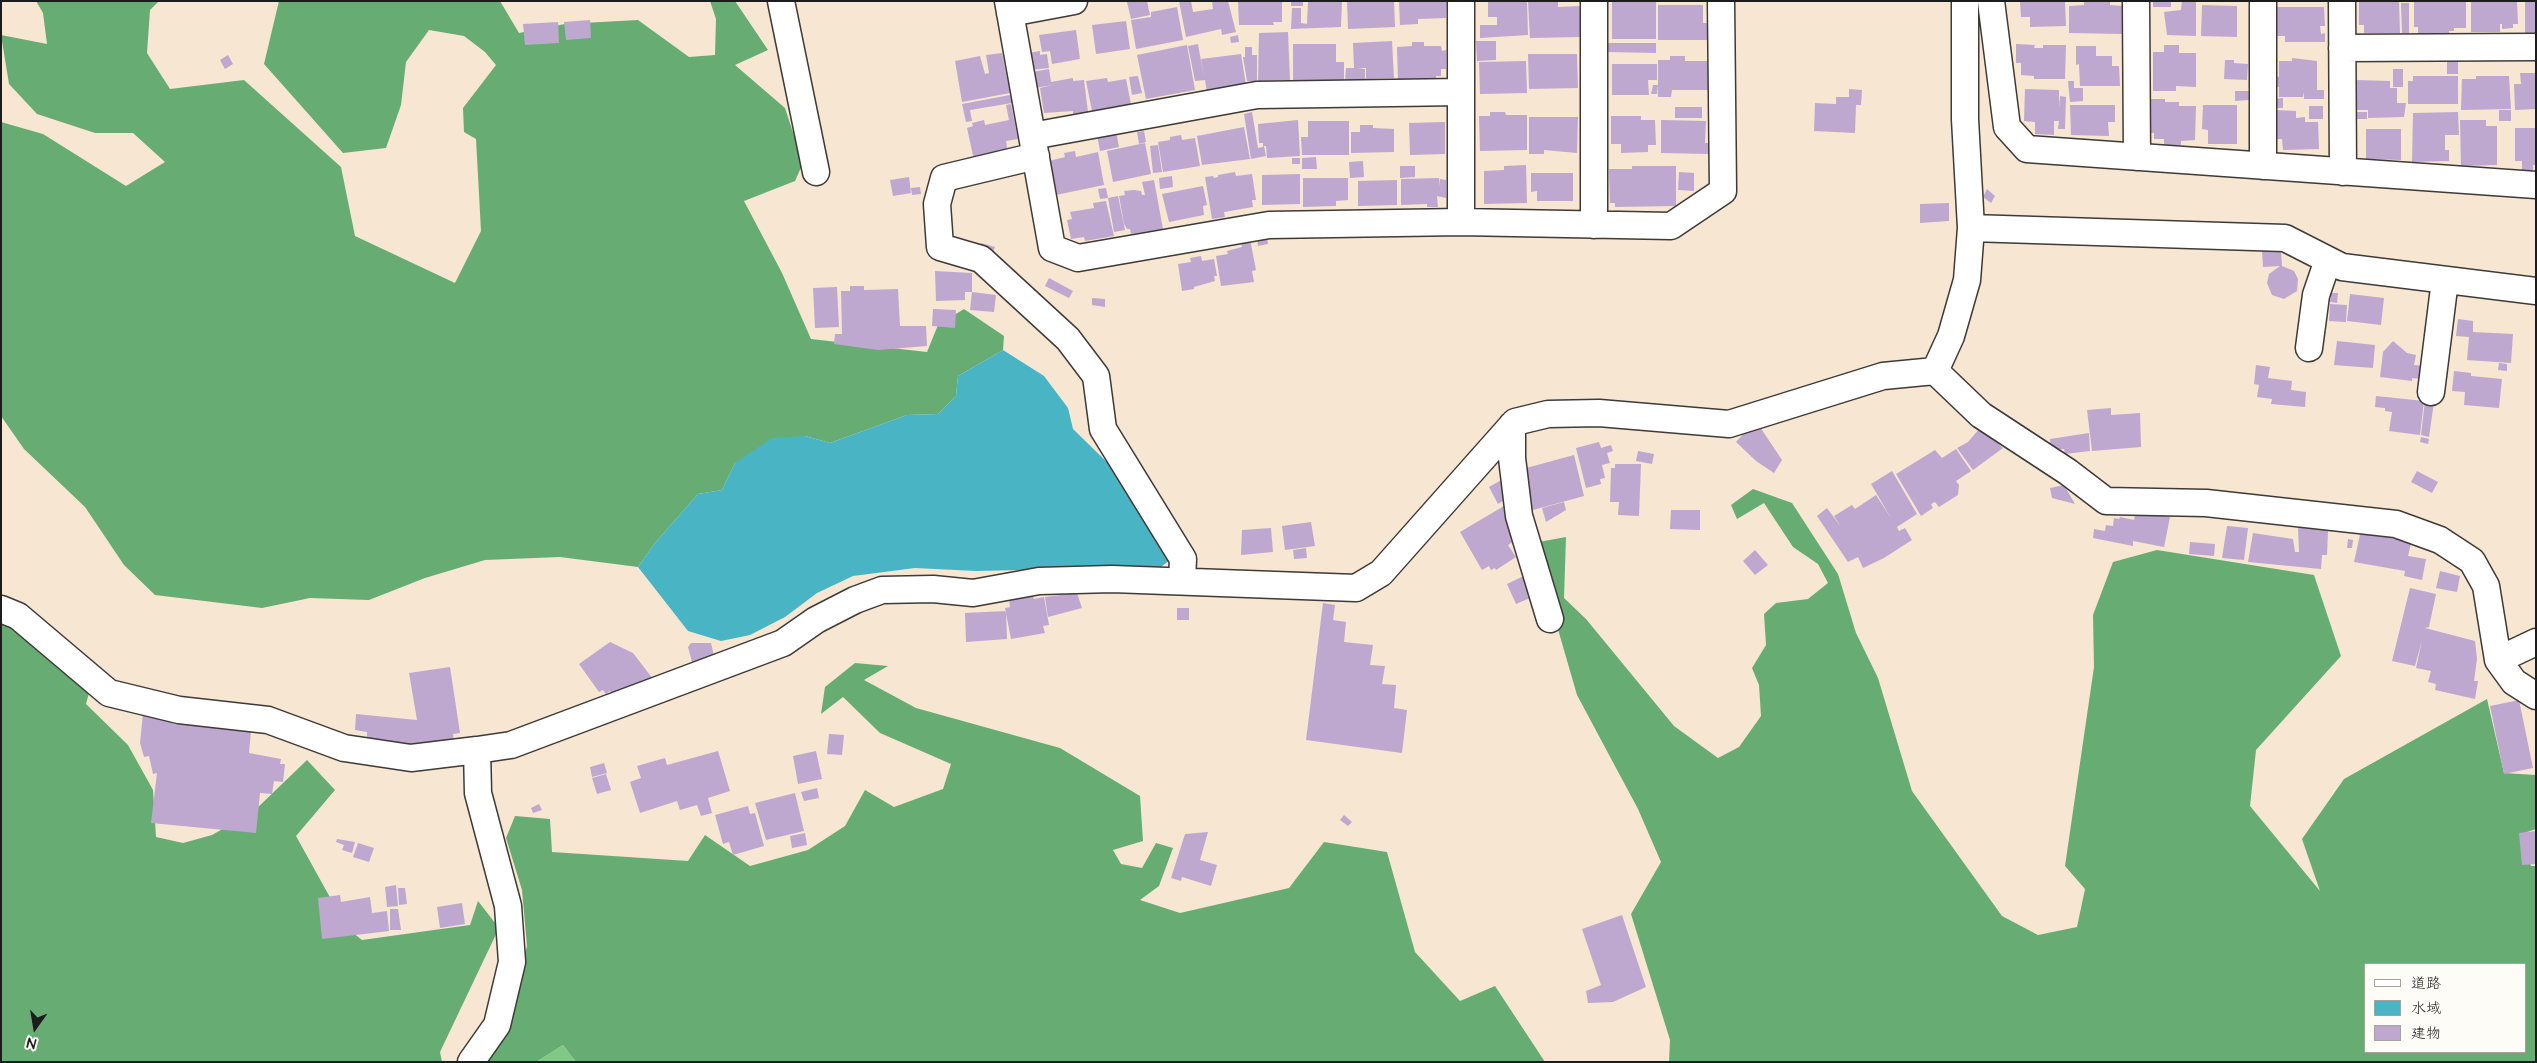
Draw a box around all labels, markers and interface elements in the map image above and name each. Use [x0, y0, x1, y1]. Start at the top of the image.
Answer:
legend [2364, 963, 2527, 1053]
text: 道路 [2411, 973, 2441, 994]
text: 水域 [2411, 998, 2441, 1019]
north arrow [10, 1003, 60, 1053]
text: 建物 [2411, 1023, 2441, 1044]
text: N [25, 1032, 38, 1053]

